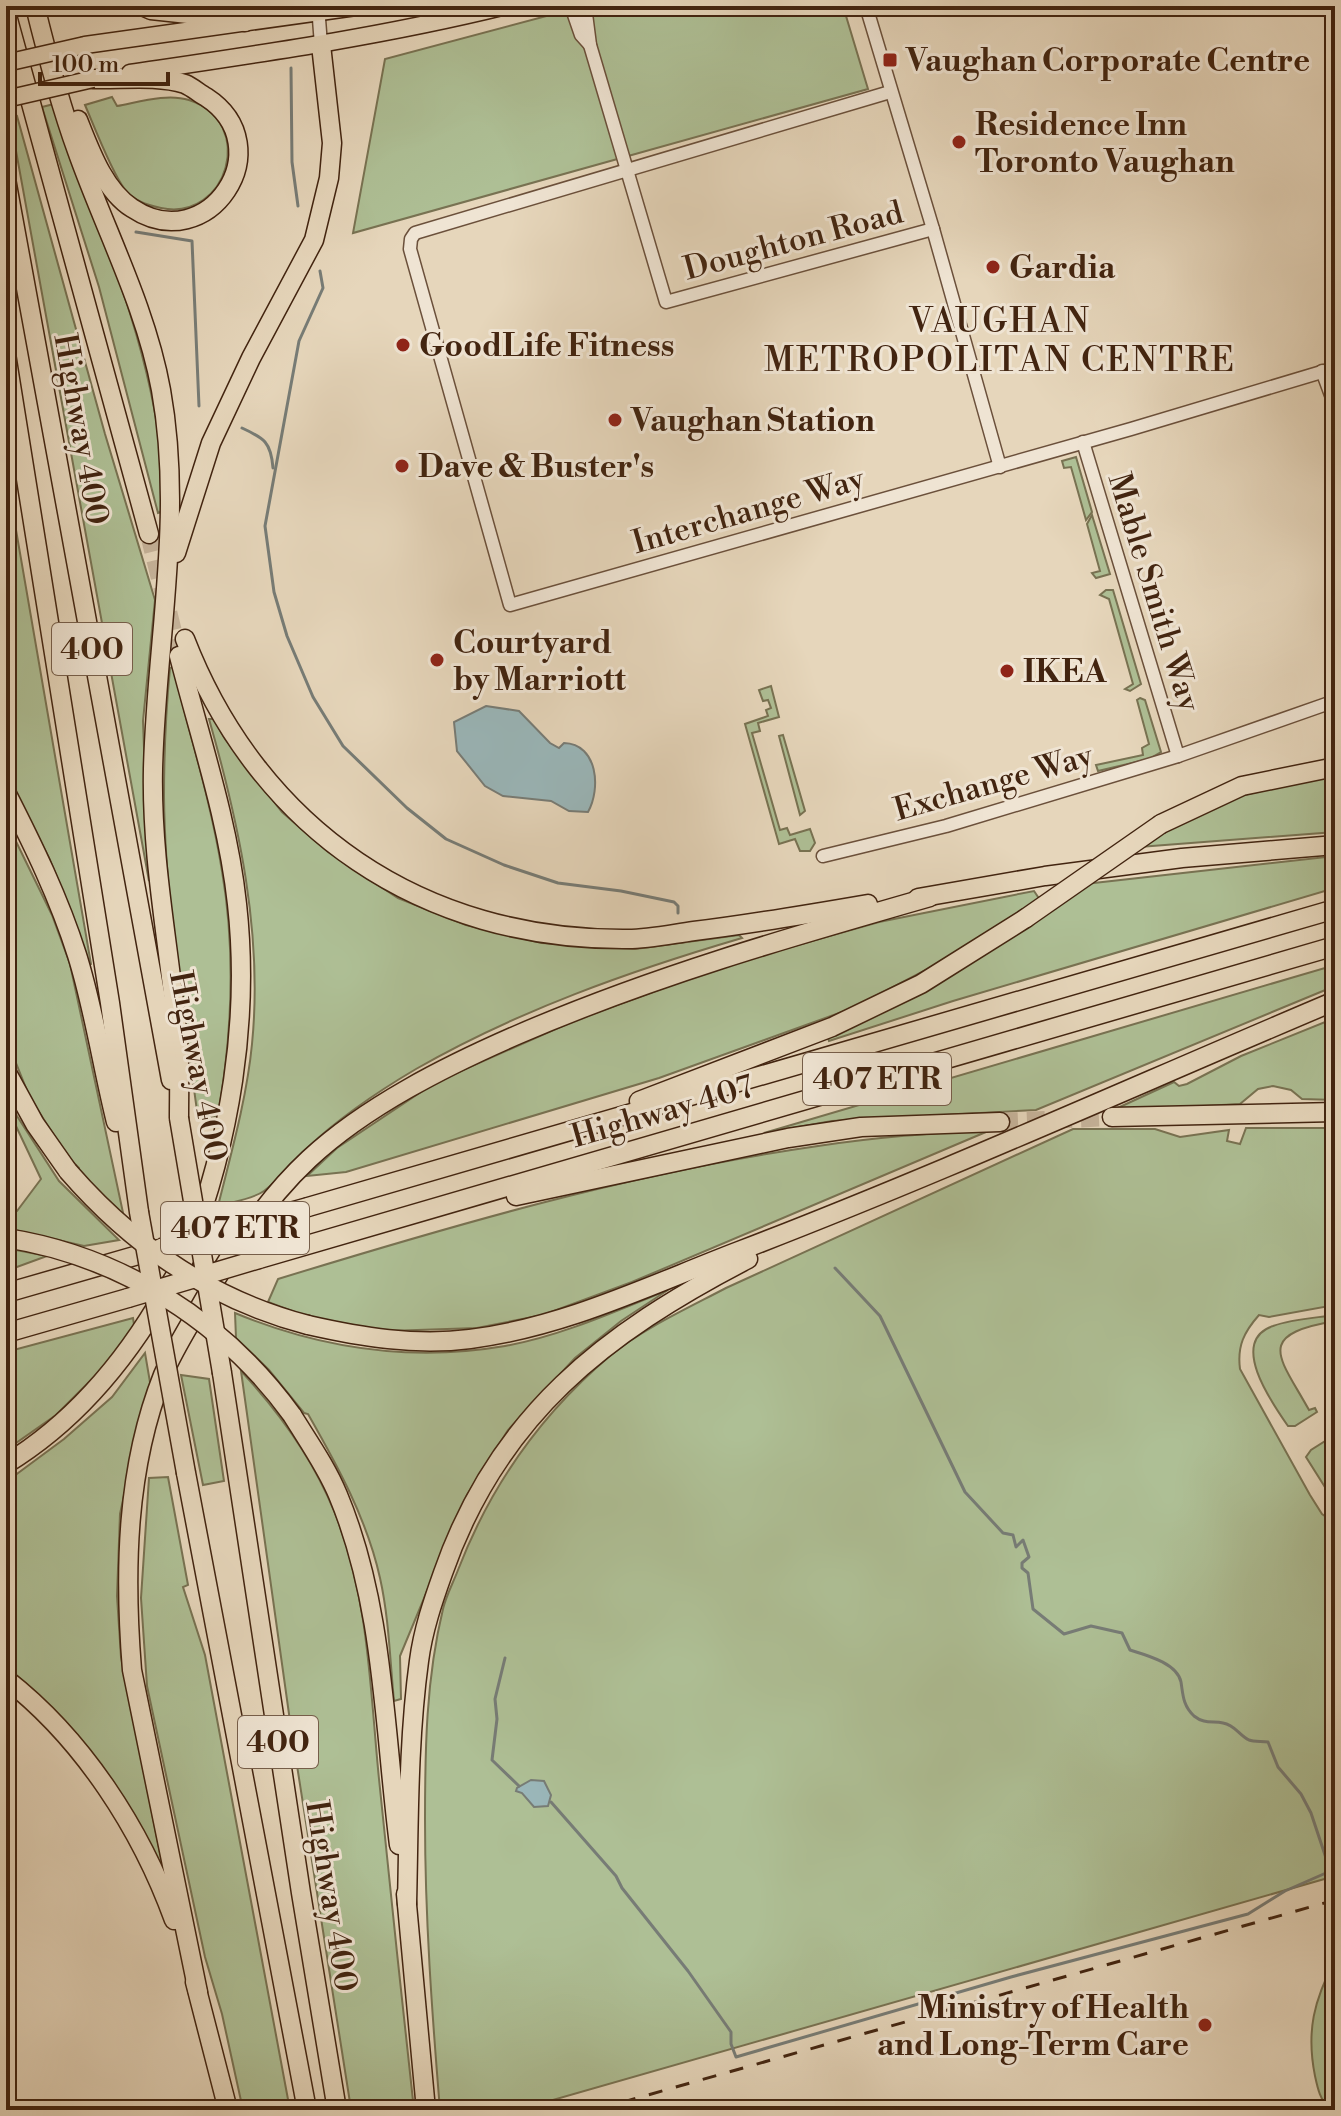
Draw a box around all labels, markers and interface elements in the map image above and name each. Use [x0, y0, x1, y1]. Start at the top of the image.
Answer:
scale bar [40, 36, 168, 86]
place label: Vaughan Corporate Centre [905, 41, 1310, 81]
text: 100 m [52, 50, 119, 80]
marker: Vaughan Corporate Centre [881, 51, 899, 69]
place label: Residence Inn Toronto Vaughan [975, 105, 1235, 182]
marker: Residence Inn Toronto Vaughan [950, 133, 968, 151]
street label: Doughton Road [679, 192, 907, 289]
place label: Gardia [1009, 248, 1116, 288]
marker: Gardia [984, 258, 1002, 276]
district label: VAUGHAN METROPOLITAN CENTRE [764, 301, 1236, 382]
place label: GoodLife Fitness [419, 326, 675, 366]
street label: Highway 400 [45, 330, 118, 528]
marker: GoodLife Fitness [394, 336, 412, 354]
place label: Vaughan Station [630, 401, 875, 441]
marker: Vaughan Station [606, 411, 624, 429]
place label: Dave & Buster's [418, 447, 654, 487]
marker: Dave & Buster's [393, 457, 411, 475]
street label: Interchange Way [628, 459, 869, 563]
street label: Mable Smith Way [1099, 468, 1209, 717]
road number: 400 [52, 623, 132, 675]
place label: Courtyard by Marriott [453, 623, 627, 700]
marker: Courtyard by Marriott [428, 651, 446, 669]
place label: IKEA [1023, 652, 1108, 692]
marker: IKEA [998, 662, 1016, 680]
street label: Exchange Way [889, 735, 1098, 830]
street label: Highway 400 [160, 967, 236, 1165]
road number: 407 ETR [803, 1053, 951, 1105]
street label: Highway 407 [566, 1067, 758, 1157]
road number: 407 ETR [161, 1202, 309, 1254]
road number: 400 [238, 1716, 318, 1768]
street label: Highway 400 [296, 1797, 366, 1995]
place label: Ministry of Health and Long-Term Care [877, 1988, 1189, 2065]
marker: Ministry of Health and Long-Term Care [1196, 2016, 1214, 2034]

